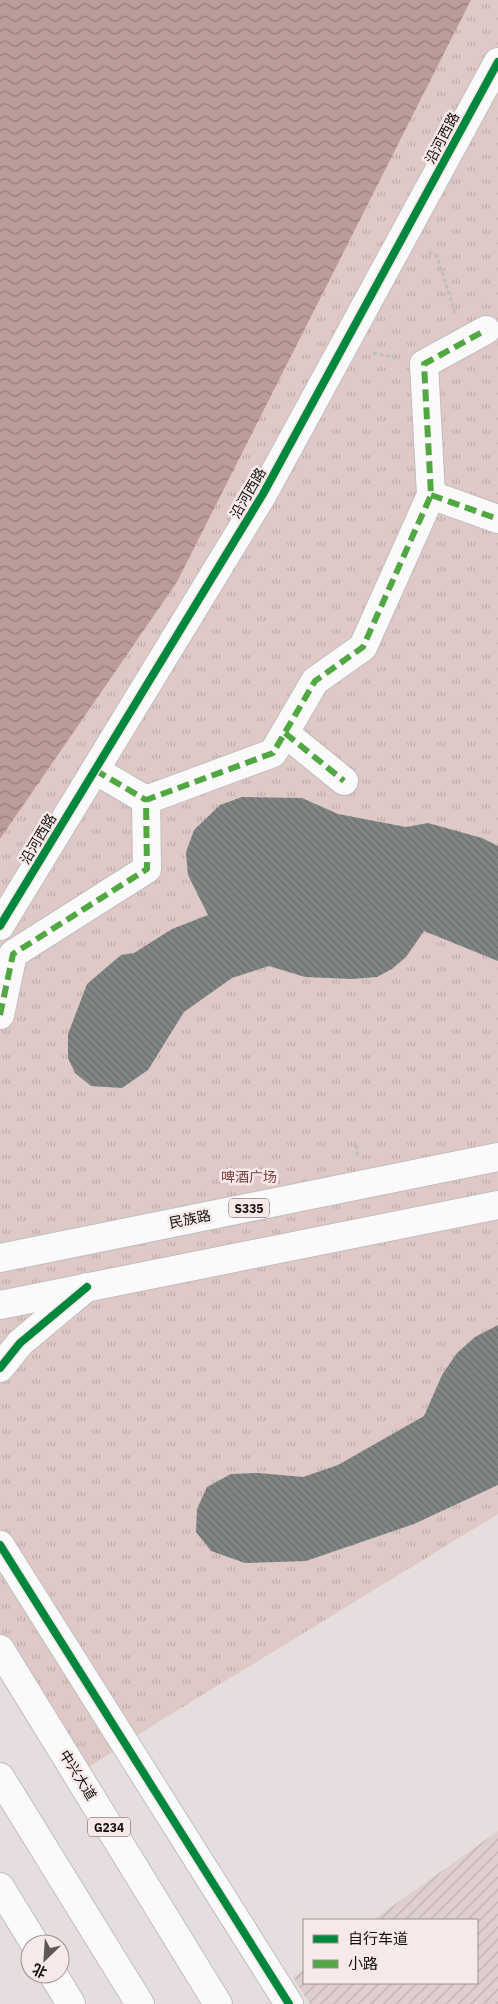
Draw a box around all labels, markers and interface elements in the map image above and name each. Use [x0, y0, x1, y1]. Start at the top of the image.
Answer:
street label: 沿河西路 [421, 109, 463, 167]
street label: 沿河西路 [226, 464, 270, 522]
street label: 沿河西路 [16, 810, 60, 868]
park label: 啤酒广场 [221, 1168, 277, 1186]
road number: S335 [229, 1198, 269, 1218]
street label: 民族路 [168, 1206, 212, 1232]
street label: 中兴大道 [56, 1746, 100, 1804]
road number: G234 [88, 1818, 130, 1836]
legend [303, 1919, 478, 1984]
text: 自行车道 [348, 1929, 408, 1948]
north arrow [20, 1934, 70, 1984]
text: 小路 [348, 1954, 378, 1973]
text: 北 [29, 1960, 50, 1982]

